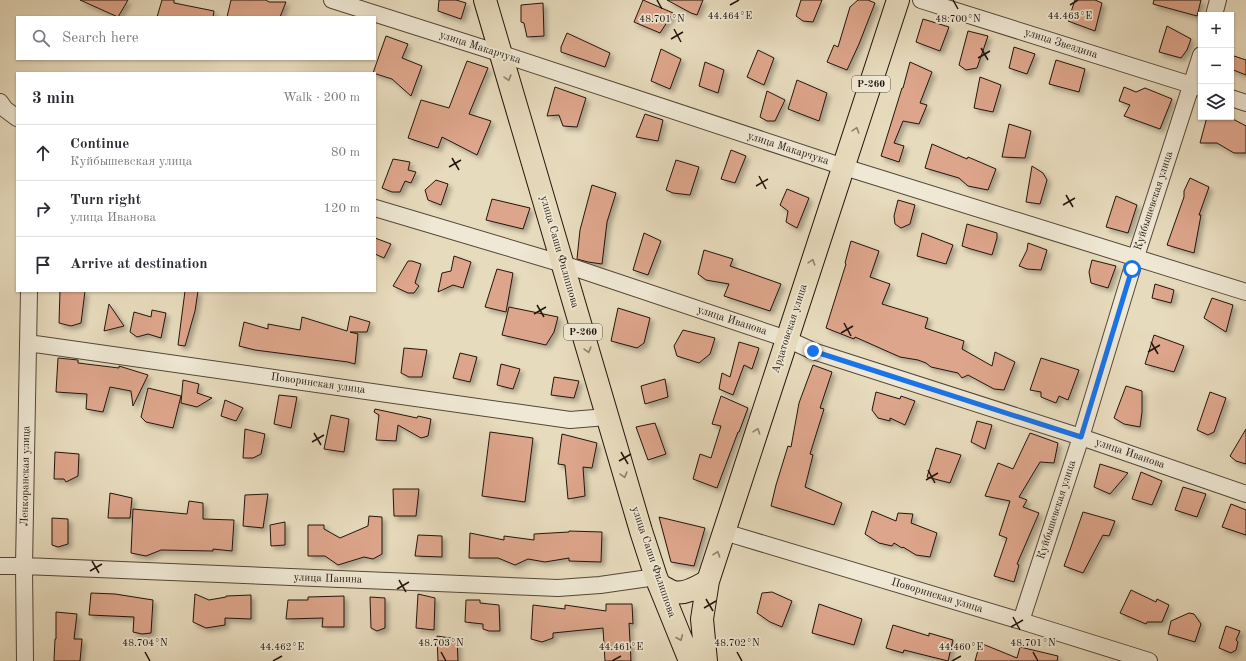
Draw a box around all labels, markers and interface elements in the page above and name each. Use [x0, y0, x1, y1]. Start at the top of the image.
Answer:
text: 44.464°E [708, 11, 752, 21]
text: 44.463°E [1048, 11, 1092, 21]
map controls [1198, 12, 1234, 120]
button: + [1198, 12, 1234, 48]
text: 48.701°N [639, 14, 685, 24]
text: 48.700°N [935, 14, 981, 24]
search box [16, 16, 376, 60]
icon: search [30, 27, 52, 49]
street label: улица Звездина [1023, 27, 1099, 61]
street label: улица Макарчука [438, 30, 523, 67]
text: Search here [62, 31, 139, 46]
button: − [1198, 48, 1234, 84]
one-way arrow [503, 74, 512, 81]
road number: Р-260 [852, 76, 890, 92]
button: layers [1198, 84, 1234, 120]
text: 3 min [32, 90, 75, 107]
text: Walk · 200 m [283, 91, 360, 104]
one-way arrow [851, 127, 860, 134]
street label: улица Макарчука [746, 131, 831, 168]
text: Continue [70, 137, 129, 152]
icon: ahead [32, 142, 54, 164]
text: 80 m [331, 146, 360, 159]
street label: Куйбышевская улица [1133, 150, 1175, 252]
text: Куйбышевская улица [70, 155, 192, 168]
text: Turn right [70, 193, 141, 208]
street label: улица Саши Филиппова [538, 195, 580, 310]
icon: right [32, 198, 54, 220]
text: 120 m [323, 202, 360, 215]
text: улица Иванова [70, 211, 156, 224]
icon: arrive [32, 254, 54, 276]
text: Arrive at destination [70, 257, 208, 272]
one-way arrow [807, 259, 816, 266]
route start [1123, 260, 1141, 278]
street label: Ардатовская улица [770, 282, 810, 375]
street label: улица Иванова [696, 305, 769, 338]
road number: Р-260 [564, 324, 602, 340]
route end [804, 342, 822, 360]
one-way arrow [583, 347, 592, 354]
street label: Поворинская улица [270, 372, 366, 396]
street label: Ленкоранская улица [20, 425, 32, 526]
one-way arrow [752, 427, 761, 434]
street label: улица Иванова [1094, 437, 1167, 471]
street label: Куйбышевская улица [1036, 459, 1078, 561]
one-way arrow [619, 471, 628, 478]
street label: улица Саши Филиппова [629, 505, 677, 619]
one-way arrow [712, 551, 720, 558]
street label: улица Панина [293, 572, 363, 586]
street label: Поворинская улица [890, 577, 985, 615]
one-way arrow [675, 633, 683, 641]
text: 48.704°N [122, 638, 168, 648]
text: 48.703°N [418, 638, 464, 648]
text: 48.702°N [714, 638, 760, 648]
text: 48.701°N [1010, 638, 1056, 648]
text: 44.462°E [260, 642, 304, 652]
text: 44.461°E [599, 642, 643, 652]
text: 44.460°E [939, 642, 983, 652]

